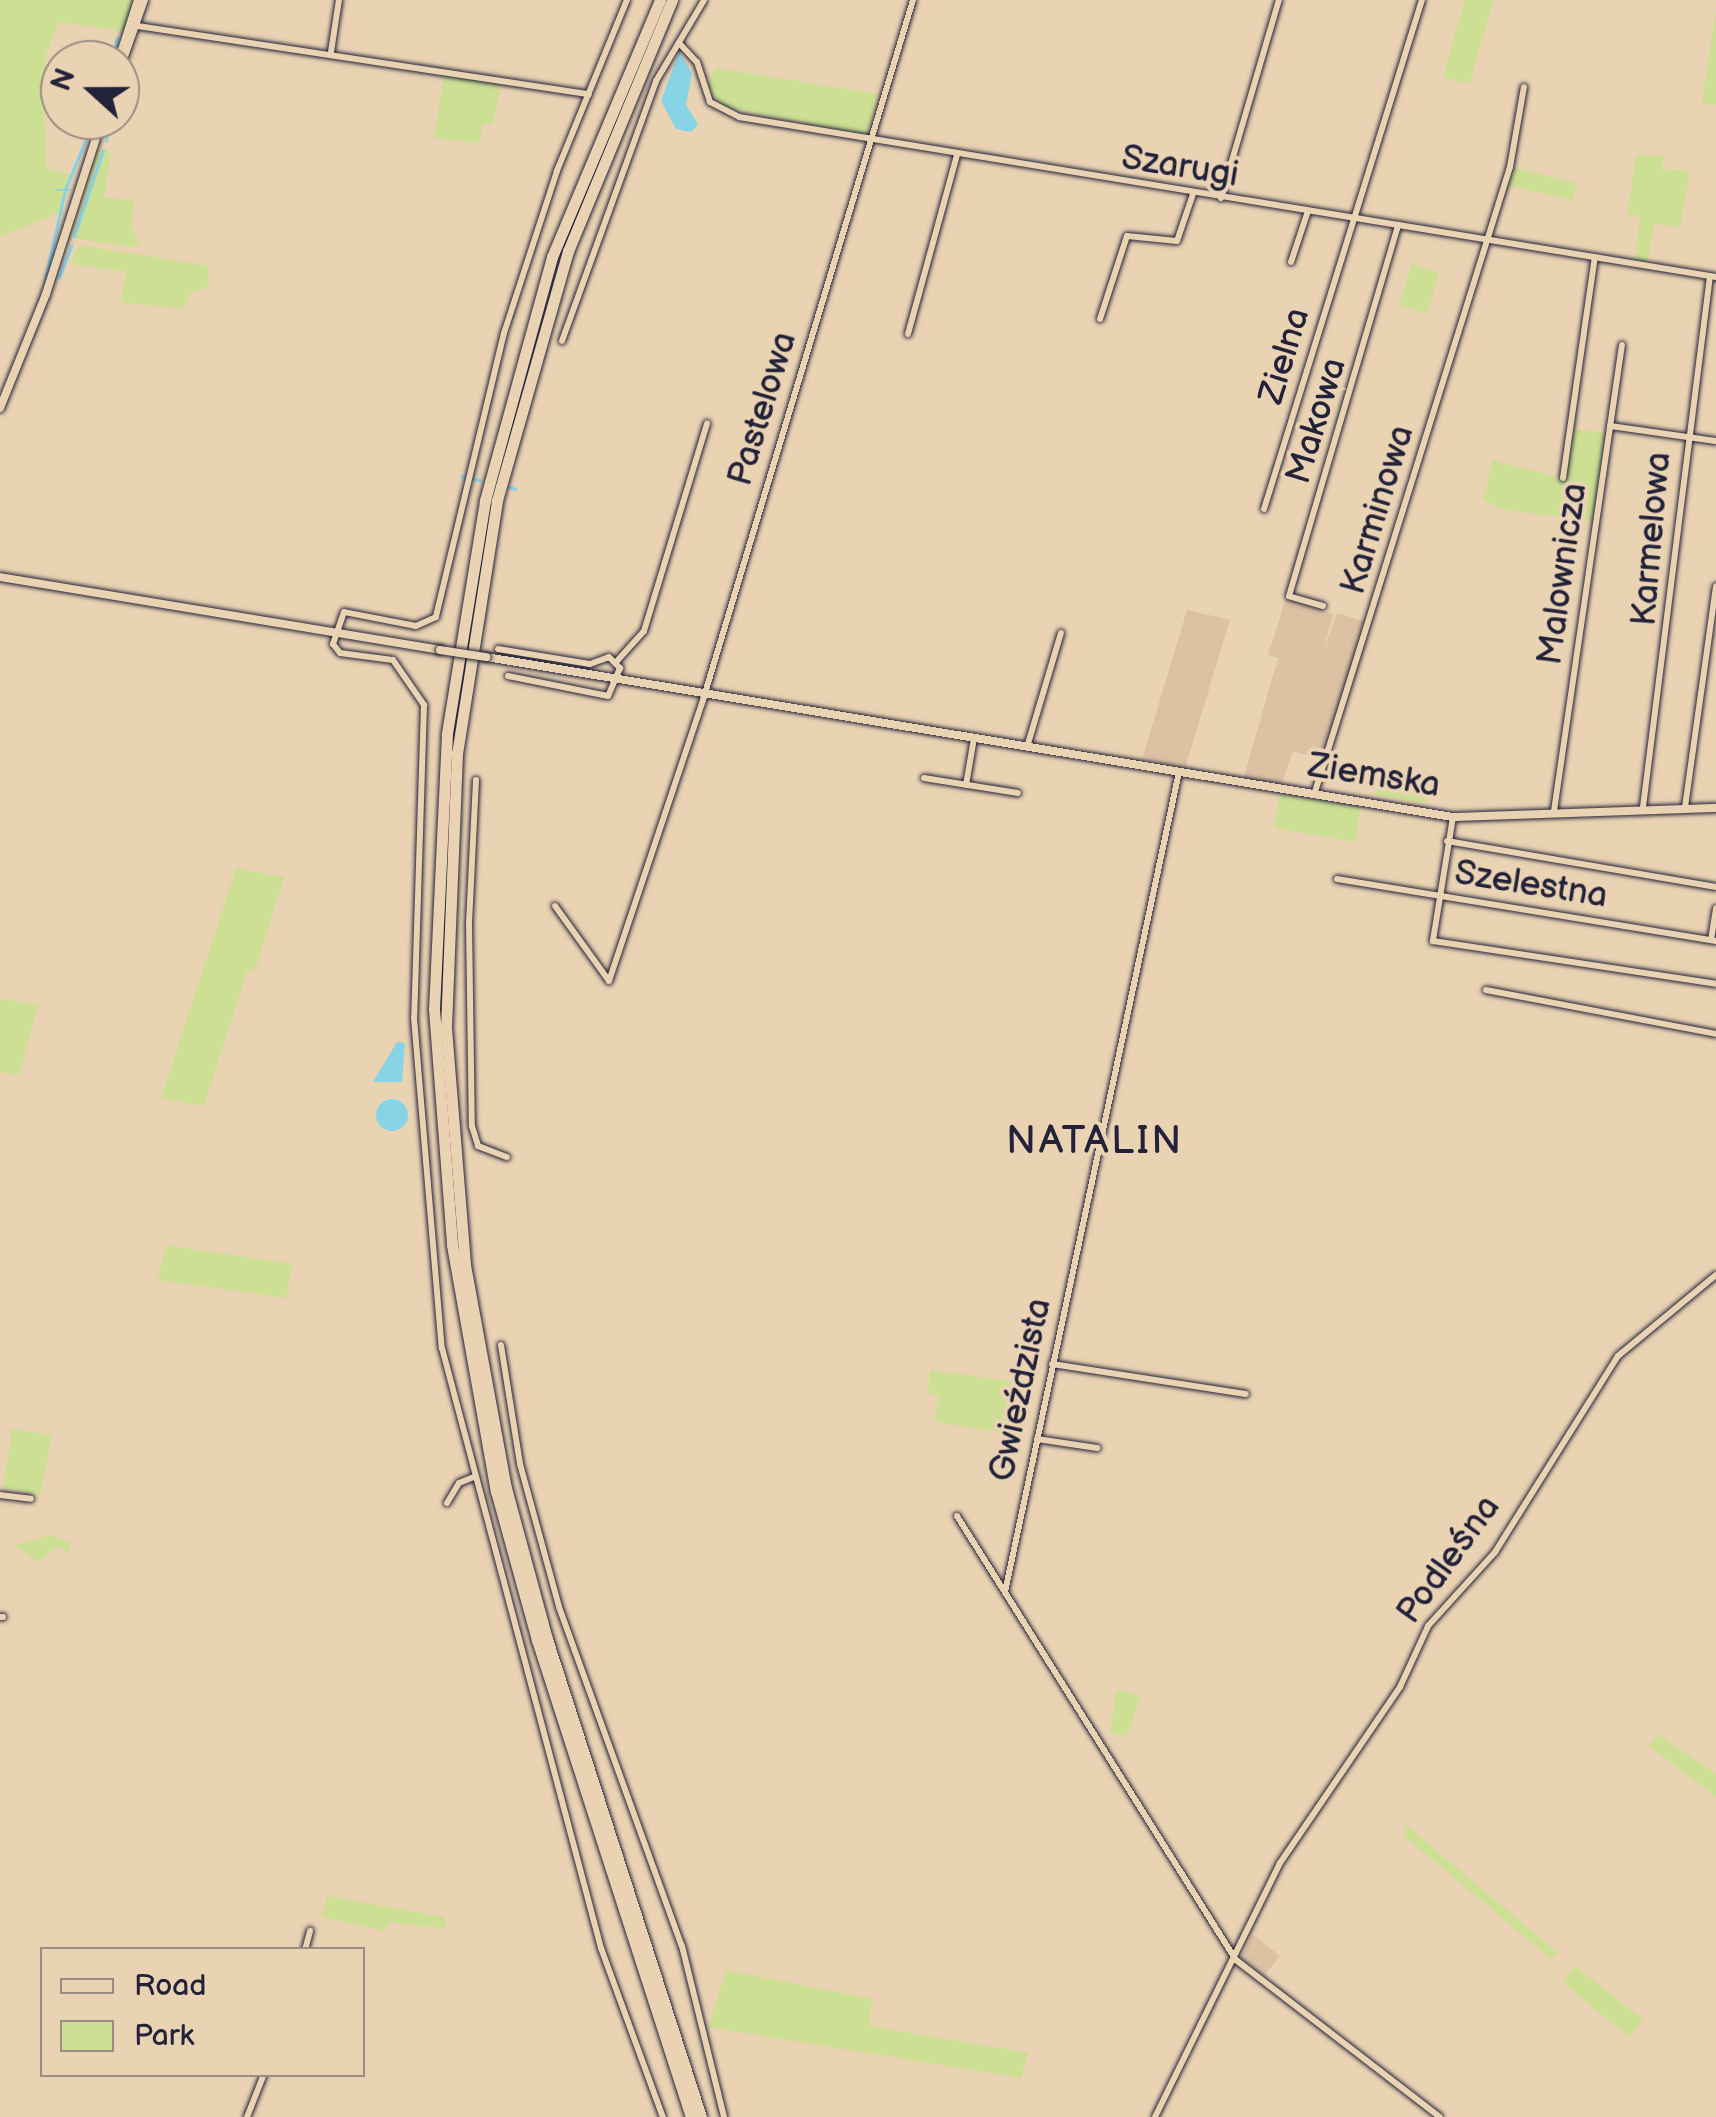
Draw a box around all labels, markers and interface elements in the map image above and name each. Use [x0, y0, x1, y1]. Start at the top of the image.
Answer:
north arrow [40, 40, 140, 140]
text: N [44, 64, 83, 96]
street label: Szarugi [1119, 137, 1241, 197]
street label: Zielna [1251, 303, 1319, 409]
street label: Pastelowa [720, 327, 806, 491]
street label: Makowa [1278, 353, 1356, 489]
street label: Karminowa [1332, 421, 1424, 599]
street label: Karmelowa [1623, 450, 1681, 628]
street label: Malownicza [1529, 480, 1597, 668]
street label: Ziemska [1305, 745, 1443, 807]
street label: Szelestna [1452, 852, 1610, 918]
district label: NATALIN [1006, 1117, 1184, 1165]
street label: Gwieździsta [981, 1295, 1061, 1485]
street label: Podleśna [1389, 1488, 1509, 1632]
legend [40, 1947, 365, 2077]
text: Road [134, 1968, 207, 2004]
text: Park [134, 2018, 194, 2054]

